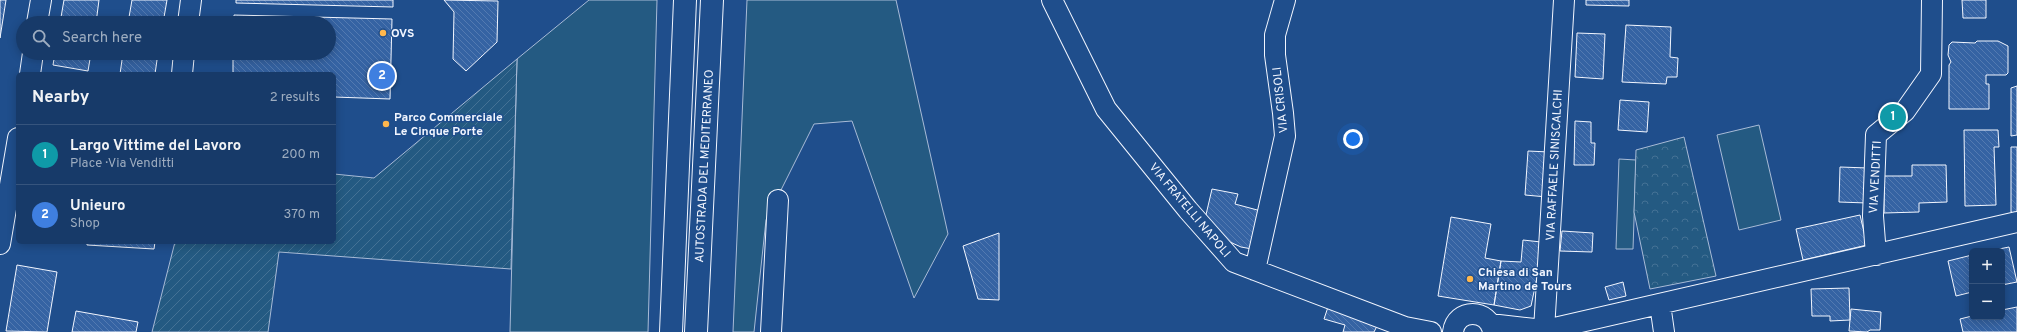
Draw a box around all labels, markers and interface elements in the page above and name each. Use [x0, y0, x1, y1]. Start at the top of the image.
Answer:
search box [16, 16, 336, 60]
place label: OVS [391, 26, 414, 42]
icon: search [30, 27, 52, 49]
marker: OVS [378, 28, 388, 38]
text: Search here [62, 29, 142, 48]
pin: 2 [369, 61, 395, 91]
street label: VIA CRISOLI [1270, 66, 1292, 134]
street label: AUTOSTRADA DEL MEDITERRANEO [692, 69, 718, 263]
text: Nearby [32, 87, 89, 109]
street label: VIA RAFFAELE SINISCALCHI [1543, 89, 1567, 241]
text: 2 results [270, 90, 320, 106]
pin: 1 [1880, 102, 1906, 132]
place label: Parco Commerciale Le Cinque Porte [394, 110, 503, 140]
marker: Parco Commerciale Le Cinque Porte [381, 119, 391, 129]
your location [1343, 129, 1363, 149]
text: Largo Vittime del Lavoro [70, 137, 241, 156]
street label: VIA VENDITTI [1866, 140, 1886, 214]
text: 1 [42, 147, 48, 163]
text: 200 m [281, 147, 320, 163]
text: Place · Via Venditti [70, 156, 174, 172]
street label: VIA FRATELLI NAPOLI [1145, 160, 1234, 261]
text: Unieuro [70, 197, 125, 216]
text: 2 [41, 207, 49, 223]
text: 370 m [283, 207, 320, 223]
text: Shop [70, 216, 100, 232]
map controls [1969, 248, 2005, 320]
button: + [1969, 248, 2005, 284]
place label: Chiesa di San Martino de Tours [1478, 265, 1572, 295]
marker: Chiesa di San Martino de Tours [1465, 274, 1475, 284]
button: − [1969, 284, 2005, 320]

